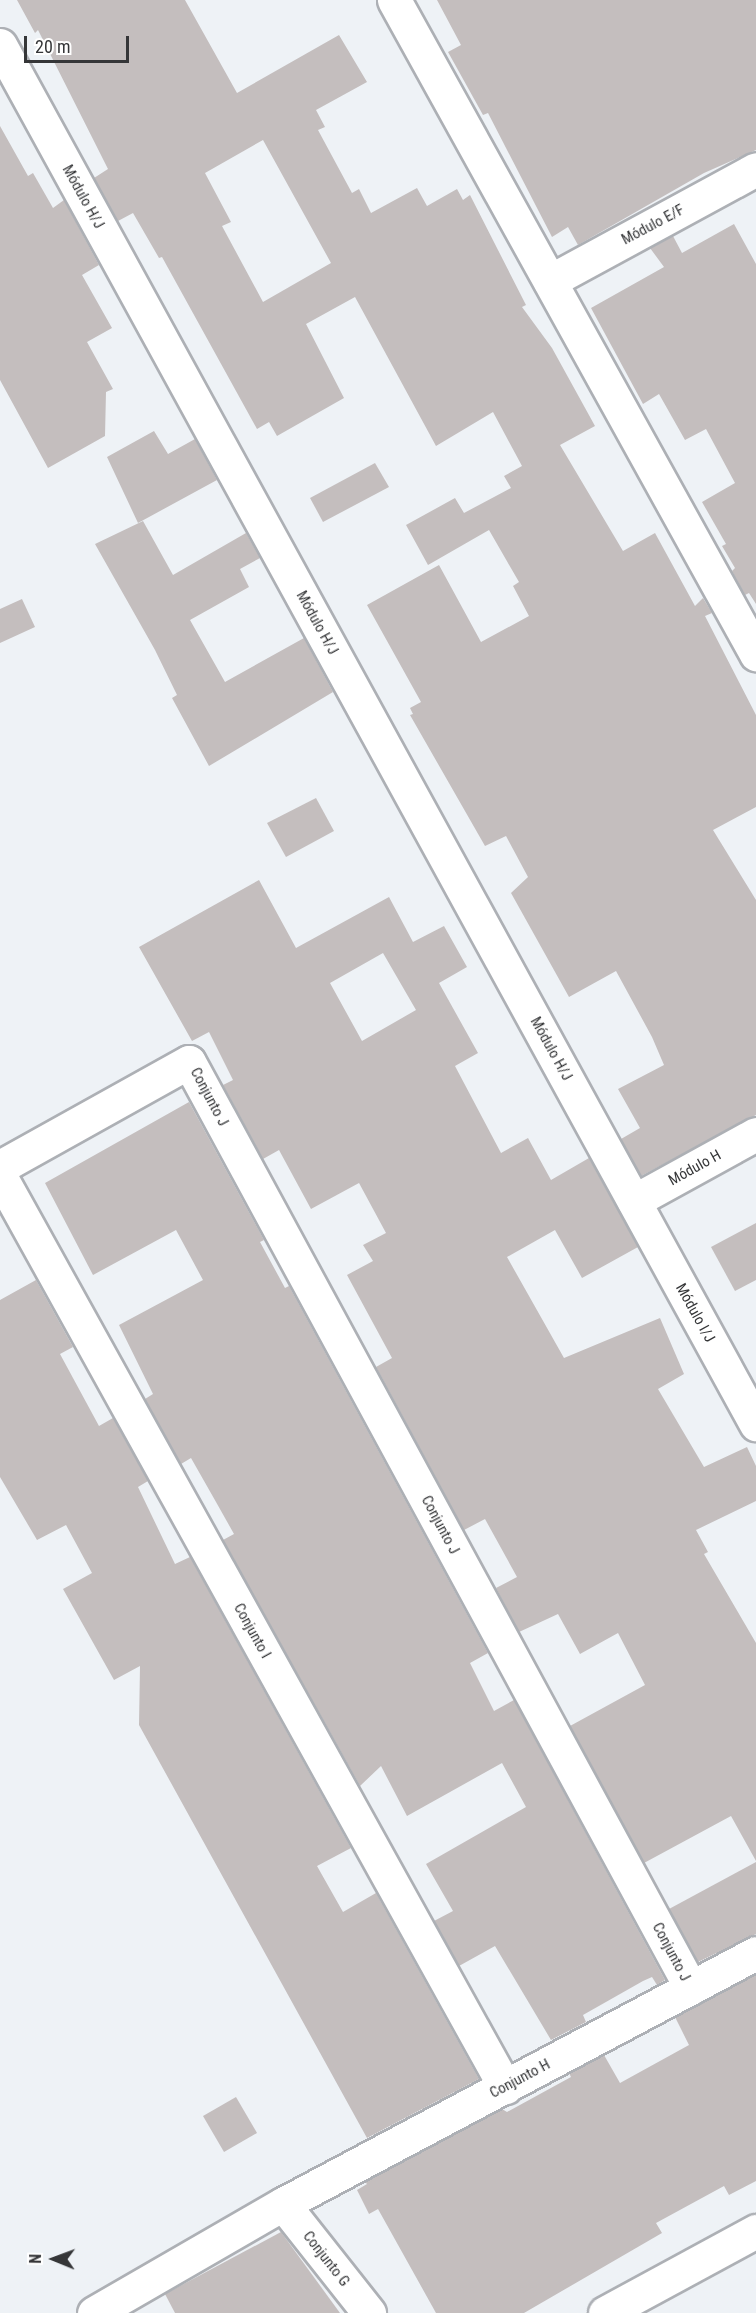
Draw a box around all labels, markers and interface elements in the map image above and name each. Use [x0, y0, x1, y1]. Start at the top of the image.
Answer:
scale bar [27, 24, 132, 62]
text: 20 m [35, 36, 70, 57]
street label: Módulo H/J [58, 162, 108, 232]
street label: Módulo E/F [619, 201, 687, 249]
street label: Módulo H/J [292, 588, 342, 658]
street label: Módulo H/J [526, 1014, 576, 1084]
street label: Conjunto J [186, 1065, 232, 1129]
street label: Módulo H [666, 1146, 724, 1190]
street label: Módulo I/J [671, 1280, 719, 1346]
street label: Conjunto J [417, 1493, 463, 1557]
street label: Conjunto I [230, 1600, 274, 1662]
street label: Conjunto J [648, 1920, 694, 1984]
street label: Conjunto H [487, 2056, 553, 2102]
street label: Conjunto G [299, 2228, 353, 2290]
north arrow [24, 2229, 84, 2289]
text: N [26, 2254, 45, 2264]

